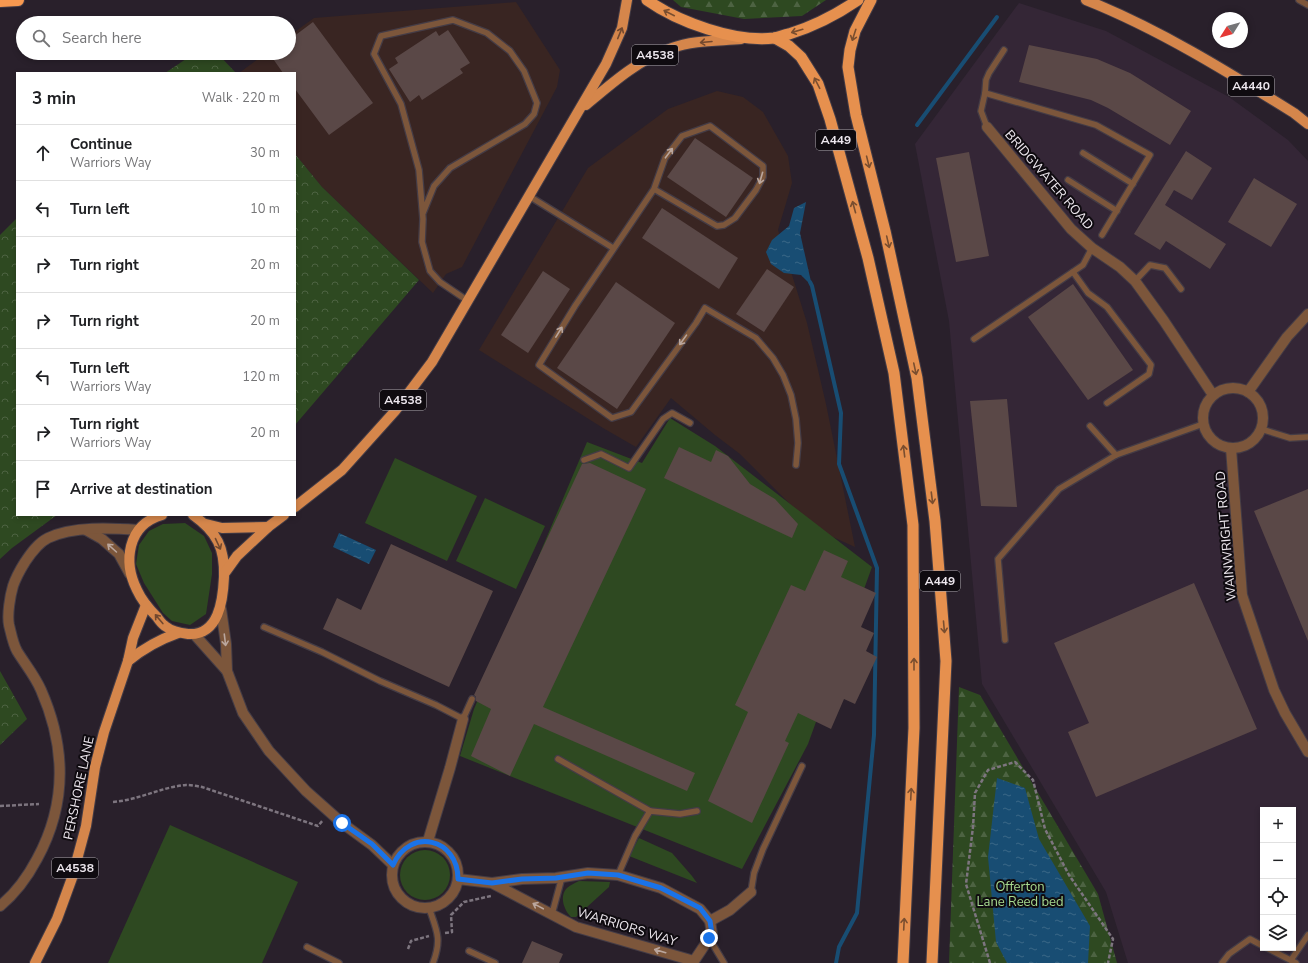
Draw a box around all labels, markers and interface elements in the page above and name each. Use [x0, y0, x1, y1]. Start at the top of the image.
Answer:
one-way arrow [663, 9, 675, 16]
north arrow [1212, 12, 1248, 48]
search box [16, 16, 296, 60]
icon: search [30, 27, 52, 49]
one-way arrow [616, 27, 624, 39]
text: Search here [62, 28, 142, 48]
one-way arrow [791, 28, 804, 35]
one-way arrow [850, 29, 857, 42]
one-way arrow [700, 38, 713, 46]
road number: A4538 [632, 45, 678, 65]
road number: A4440 [1228, 76, 1274, 96]
one-way arrow [813, 77, 820, 89]
text: 3 min [32, 87, 76, 110]
text: Walk · 220 m [202, 89, 280, 107]
street label: BRIDGWATER ROAD [1001, 126, 1097, 234]
road number: A449 [816, 130, 856, 150]
text: Continue [70, 134, 132, 154]
icon: ahead [32, 142, 54, 164]
text: 30 m [250, 144, 280, 162]
one-way arrow [665, 147, 673, 158]
text: Warriors Way [70, 154, 151, 172]
one-way arrow [865, 156, 872, 169]
one-way arrow [757, 172, 764, 185]
icon: left [32, 198, 54, 220]
text: Turn left [70, 199, 129, 219]
text: 10 m [250, 200, 280, 218]
one-way arrow [850, 201, 857, 214]
one-way arrow [884, 235, 892, 248]
icon: right [32, 254, 54, 276]
text: Turn right [70, 255, 139, 275]
text: 20 m [250, 256, 280, 274]
icon: right [32, 310, 54, 332]
text: Turn right [70, 311, 139, 331]
text: 20 m [250, 312, 280, 330]
one-way arrow [555, 327, 563, 338]
one-way arrow [679, 335, 687, 346]
text: Turn left [70, 358, 129, 378]
one-way arrow [911, 362, 919, 375]
icon: left [32, 366, 54, 388]
text: 120 m [242, 368, 280, 386]
text: Warriors Way [70, 378, 151, 396]
road number: A4538 [380, 390, 426, 410]
text: Turn right [70, 414, 139, 434]
icon: right [32, 422, 54, 444]
text: 20 m [250, 424, 280, 442]
text: Warriors Way [70, 434, 151, 452]
one-way arrow [900, 445, 908, 458]
street label: WAINWRIGHT ROAD [1211, 470, 1241, 602]
icon: arrive [32, 478, 54, 500]
text: Arrive at destination [70, 479, 213, 499]
one-way arrow [928, 491, 936, 504]
one-way arrow [215, 538, 222, 550]
one-way arrow [107, 544, 117, 553]
road number: A449 [920, 571, 960, 591]
one-way arrow [154, 614, 163, 625]
one-way arrow [940, 620, 947, 633]
one-way arrow [221, 633, 229, 646]
one-way arrow [910, 658, 918, 671]
street label: PERSHORE LANE [59, 735, 99, 841]
one-way arrow [907, 788, 915, 801]
map controls [1260, 807, 1296, 951]
button: + [1260, 807, 1296, 843]
route start [333, 814, 351, 832]
button: − [1260, 843, 1296, 879]
road number: A4538 [52, 858, 98, 878]
park label: Offerton Lane Reed bed [977, 878, 1063, 911]
button: locate [1260, 879, 1296, 915]
one-way arrow [532, 902, 544, 910]
street label: WARRIORS WAY [575, 903, 679, 951]
button: layers [1260, 915, 1296, 951]
one-way arrow [901, 918, 908, 931]
route end [700, 929, 718, 947]
one-way arrow [653, 947, 666, 954]

